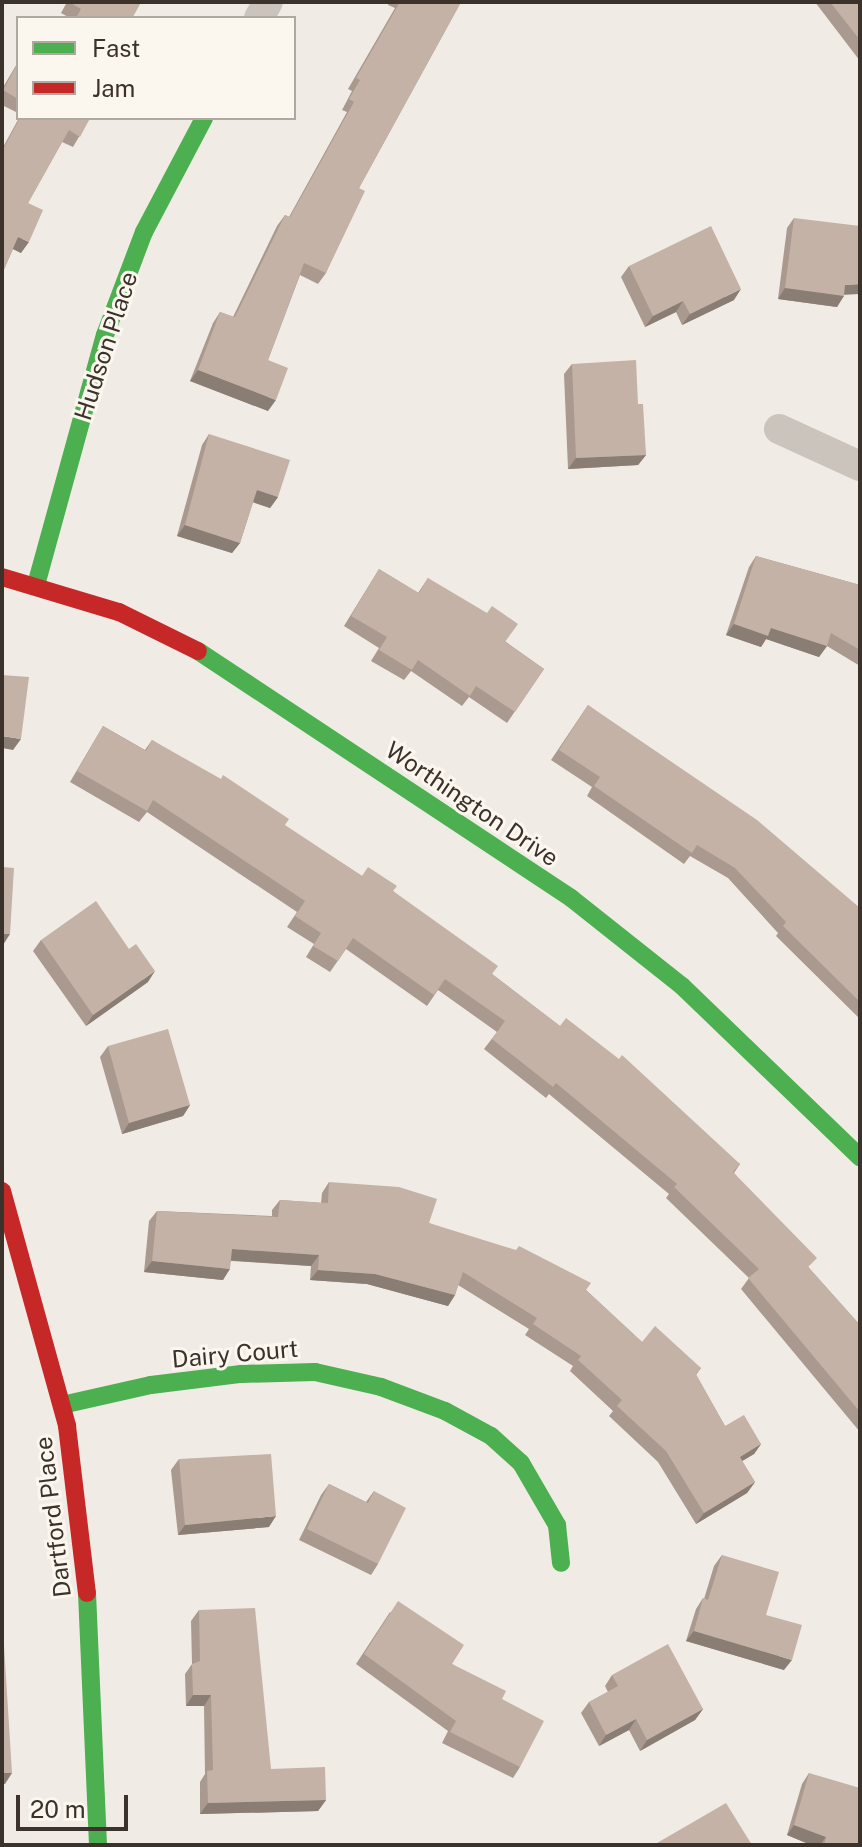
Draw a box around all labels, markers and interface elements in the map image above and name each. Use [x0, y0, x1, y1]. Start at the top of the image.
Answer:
legend [16, 16, 296, 120]
text: Fast [92, 34, 140, 62]
text: Jam [92, 74, 135, 102]
street label: Hudson Place [68, 268, 144, 424]
street label: Worthington Drive [380, 736, 564, 872]
street label: Dairy Court [171, 1334, 299, 1374]
street label: Dartford Place [29, 1435, 77, 1599]
scale bar [20, 1779, 132, 1829]
text: 20 m [30, 1795, 86, 1823]

